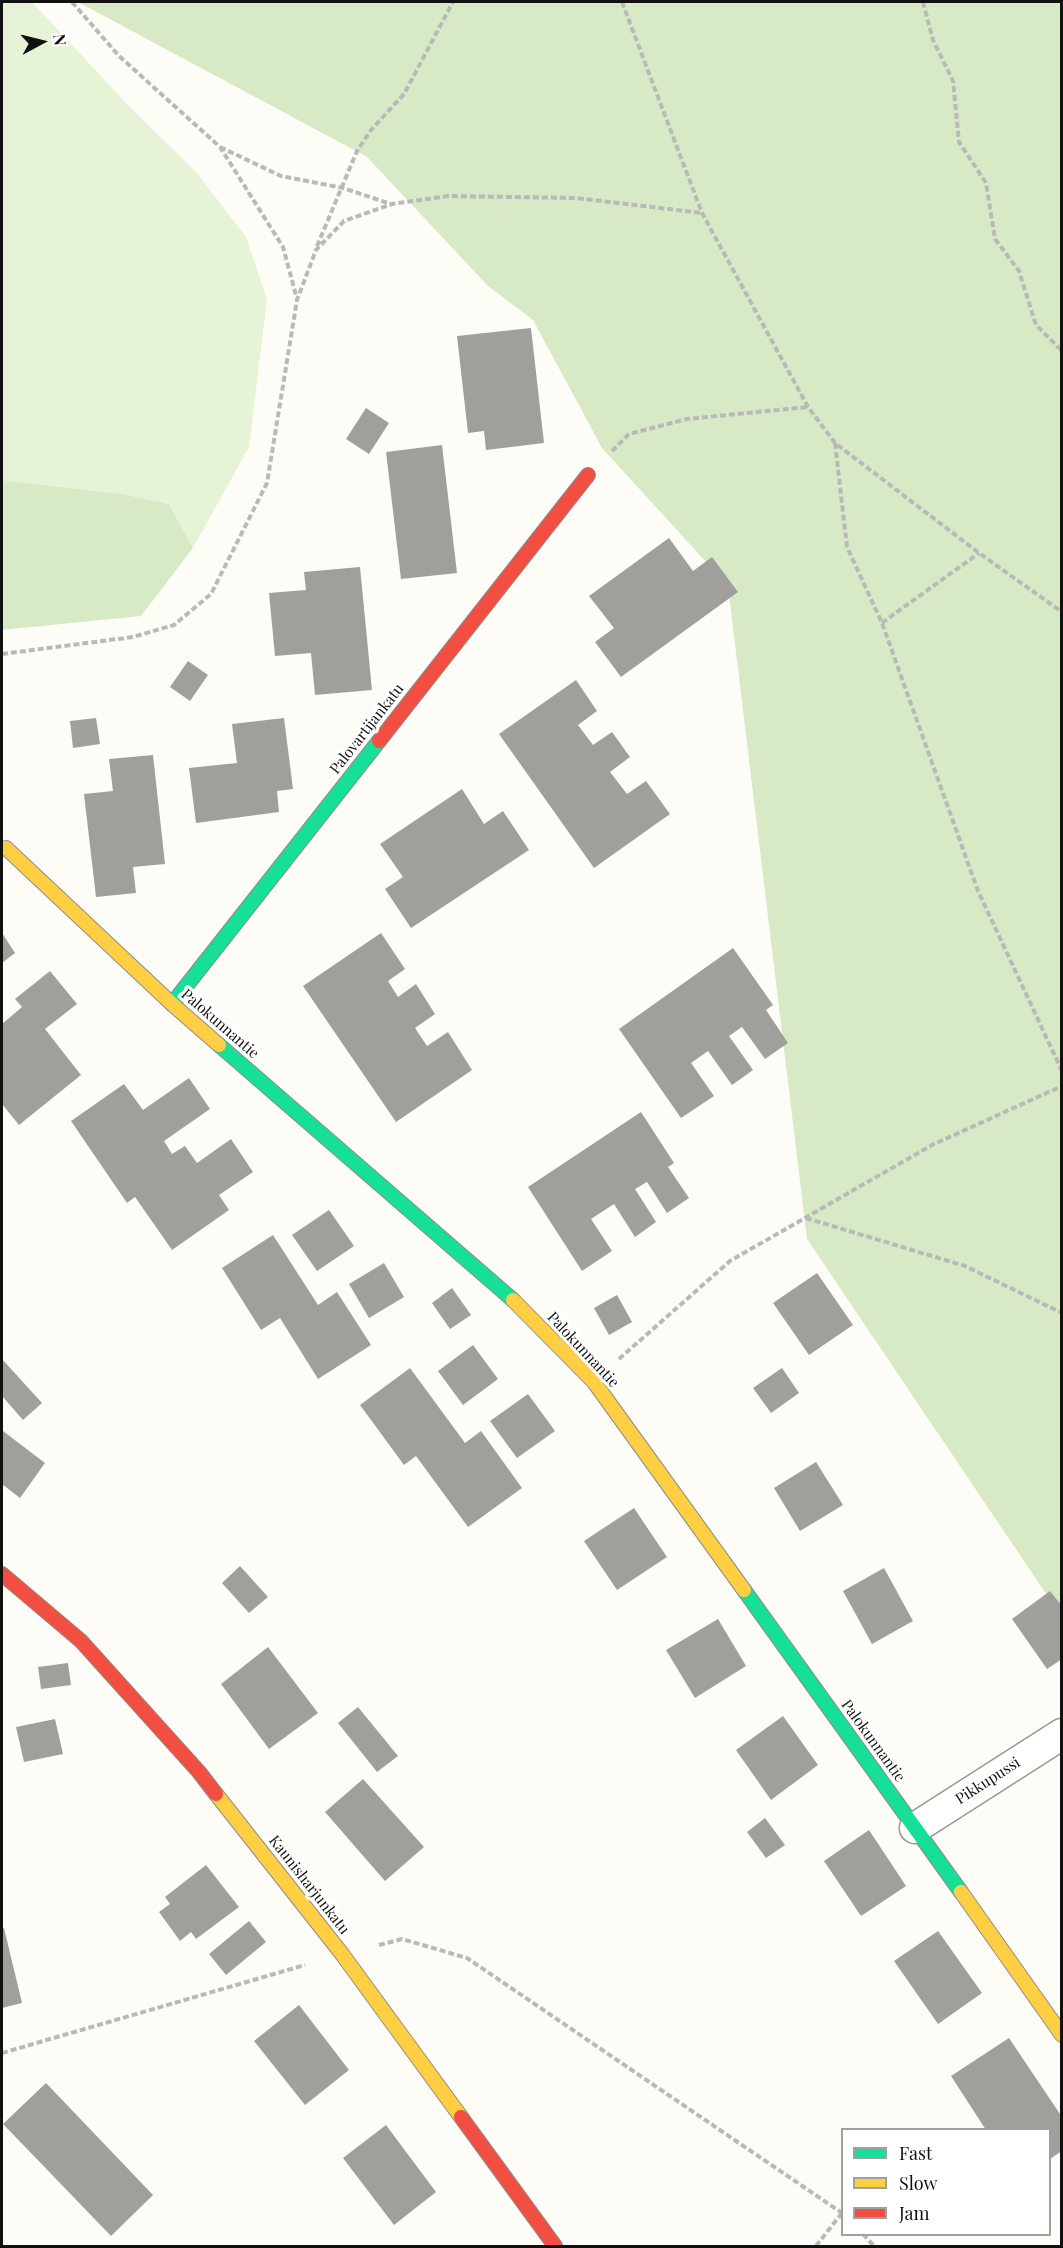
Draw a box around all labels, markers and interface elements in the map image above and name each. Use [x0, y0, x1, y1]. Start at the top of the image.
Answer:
north arrow [12, 12, 72, 72]
text: N [49, 33, 71, 47]
street label: Palovartijankatu [326, 680, 408, 778]
street label: Palokunnantie [178, 985, 262, 1063]
street label: Palokunnantie [543, 1308, 623, 1392]
street label: Palokunnantie [837, 1696, 909, 1786]
street label: Pikkupussi [952, 1754, 1024, 1808]
street label: Kaunisharjunkatu [265, 1832, 353, 1938]
legend [841, 2128, 1051, 2236]
text: Fast [899, 2141, 932, 2165]
text: Slow [899, 2171, 937, 2195]
text: Jam [899, 2201, 929, 2225]

